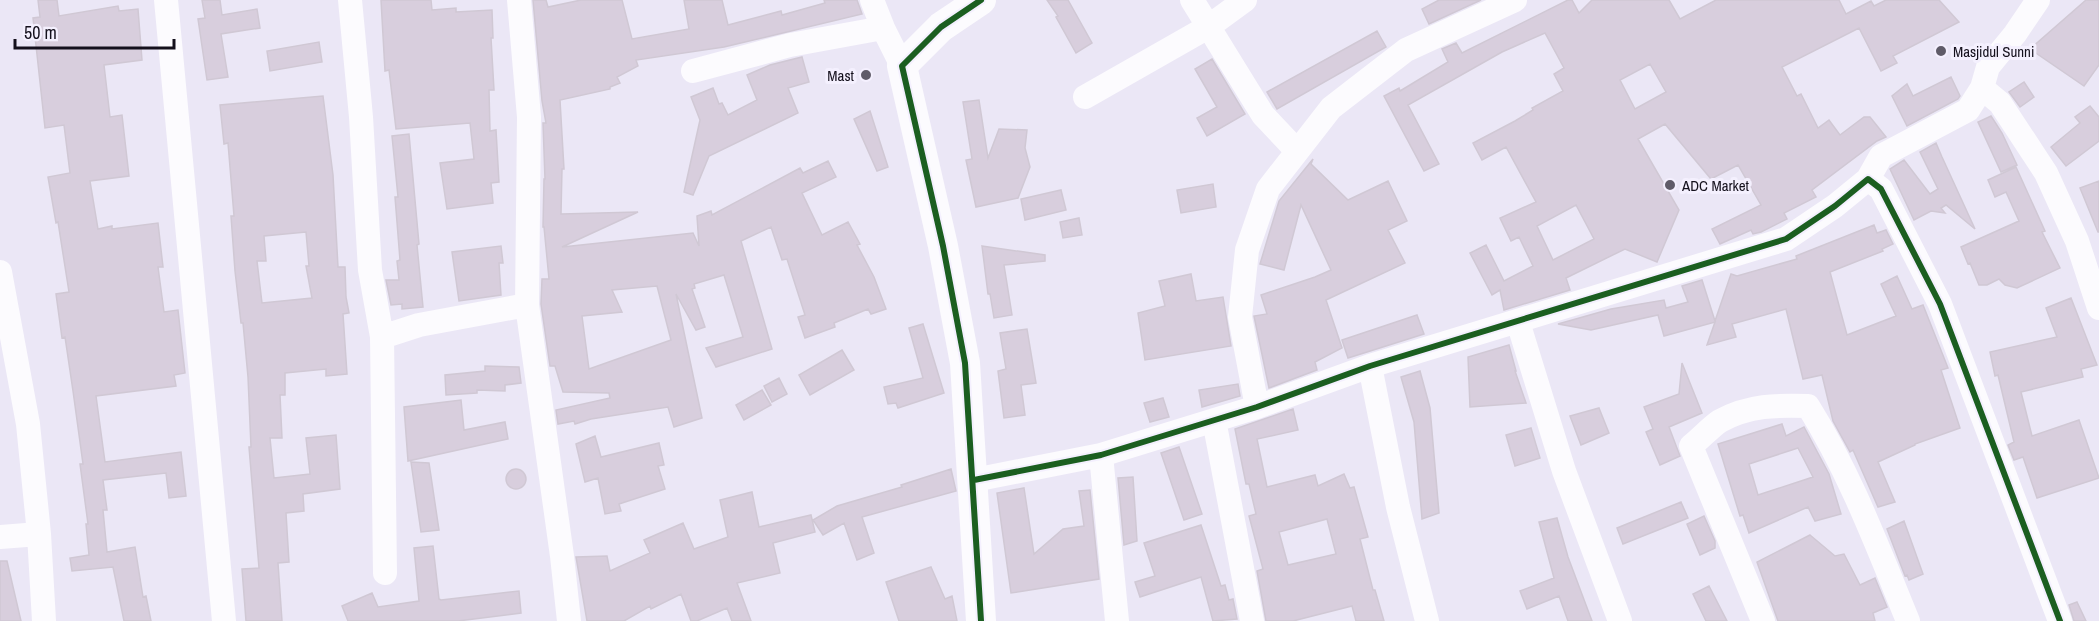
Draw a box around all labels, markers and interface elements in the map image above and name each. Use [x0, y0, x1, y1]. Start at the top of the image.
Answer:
scale bar [15, 12, 174, 50]
text: 50 m [24, 20, 57, 45]
place label: Masjidul Sunni [1953, 41, 2034, 62]
marker: Masjidul Sunni [1934, 44, 1948, 58]
place label: Mast [827, 65, 855, 86]
marker: Mast [859, 68, 873, 82]
place label: ADC Market [1681, 175, 1750, 196]
marker: ADC Market [1663, 178, 1677, 192]

